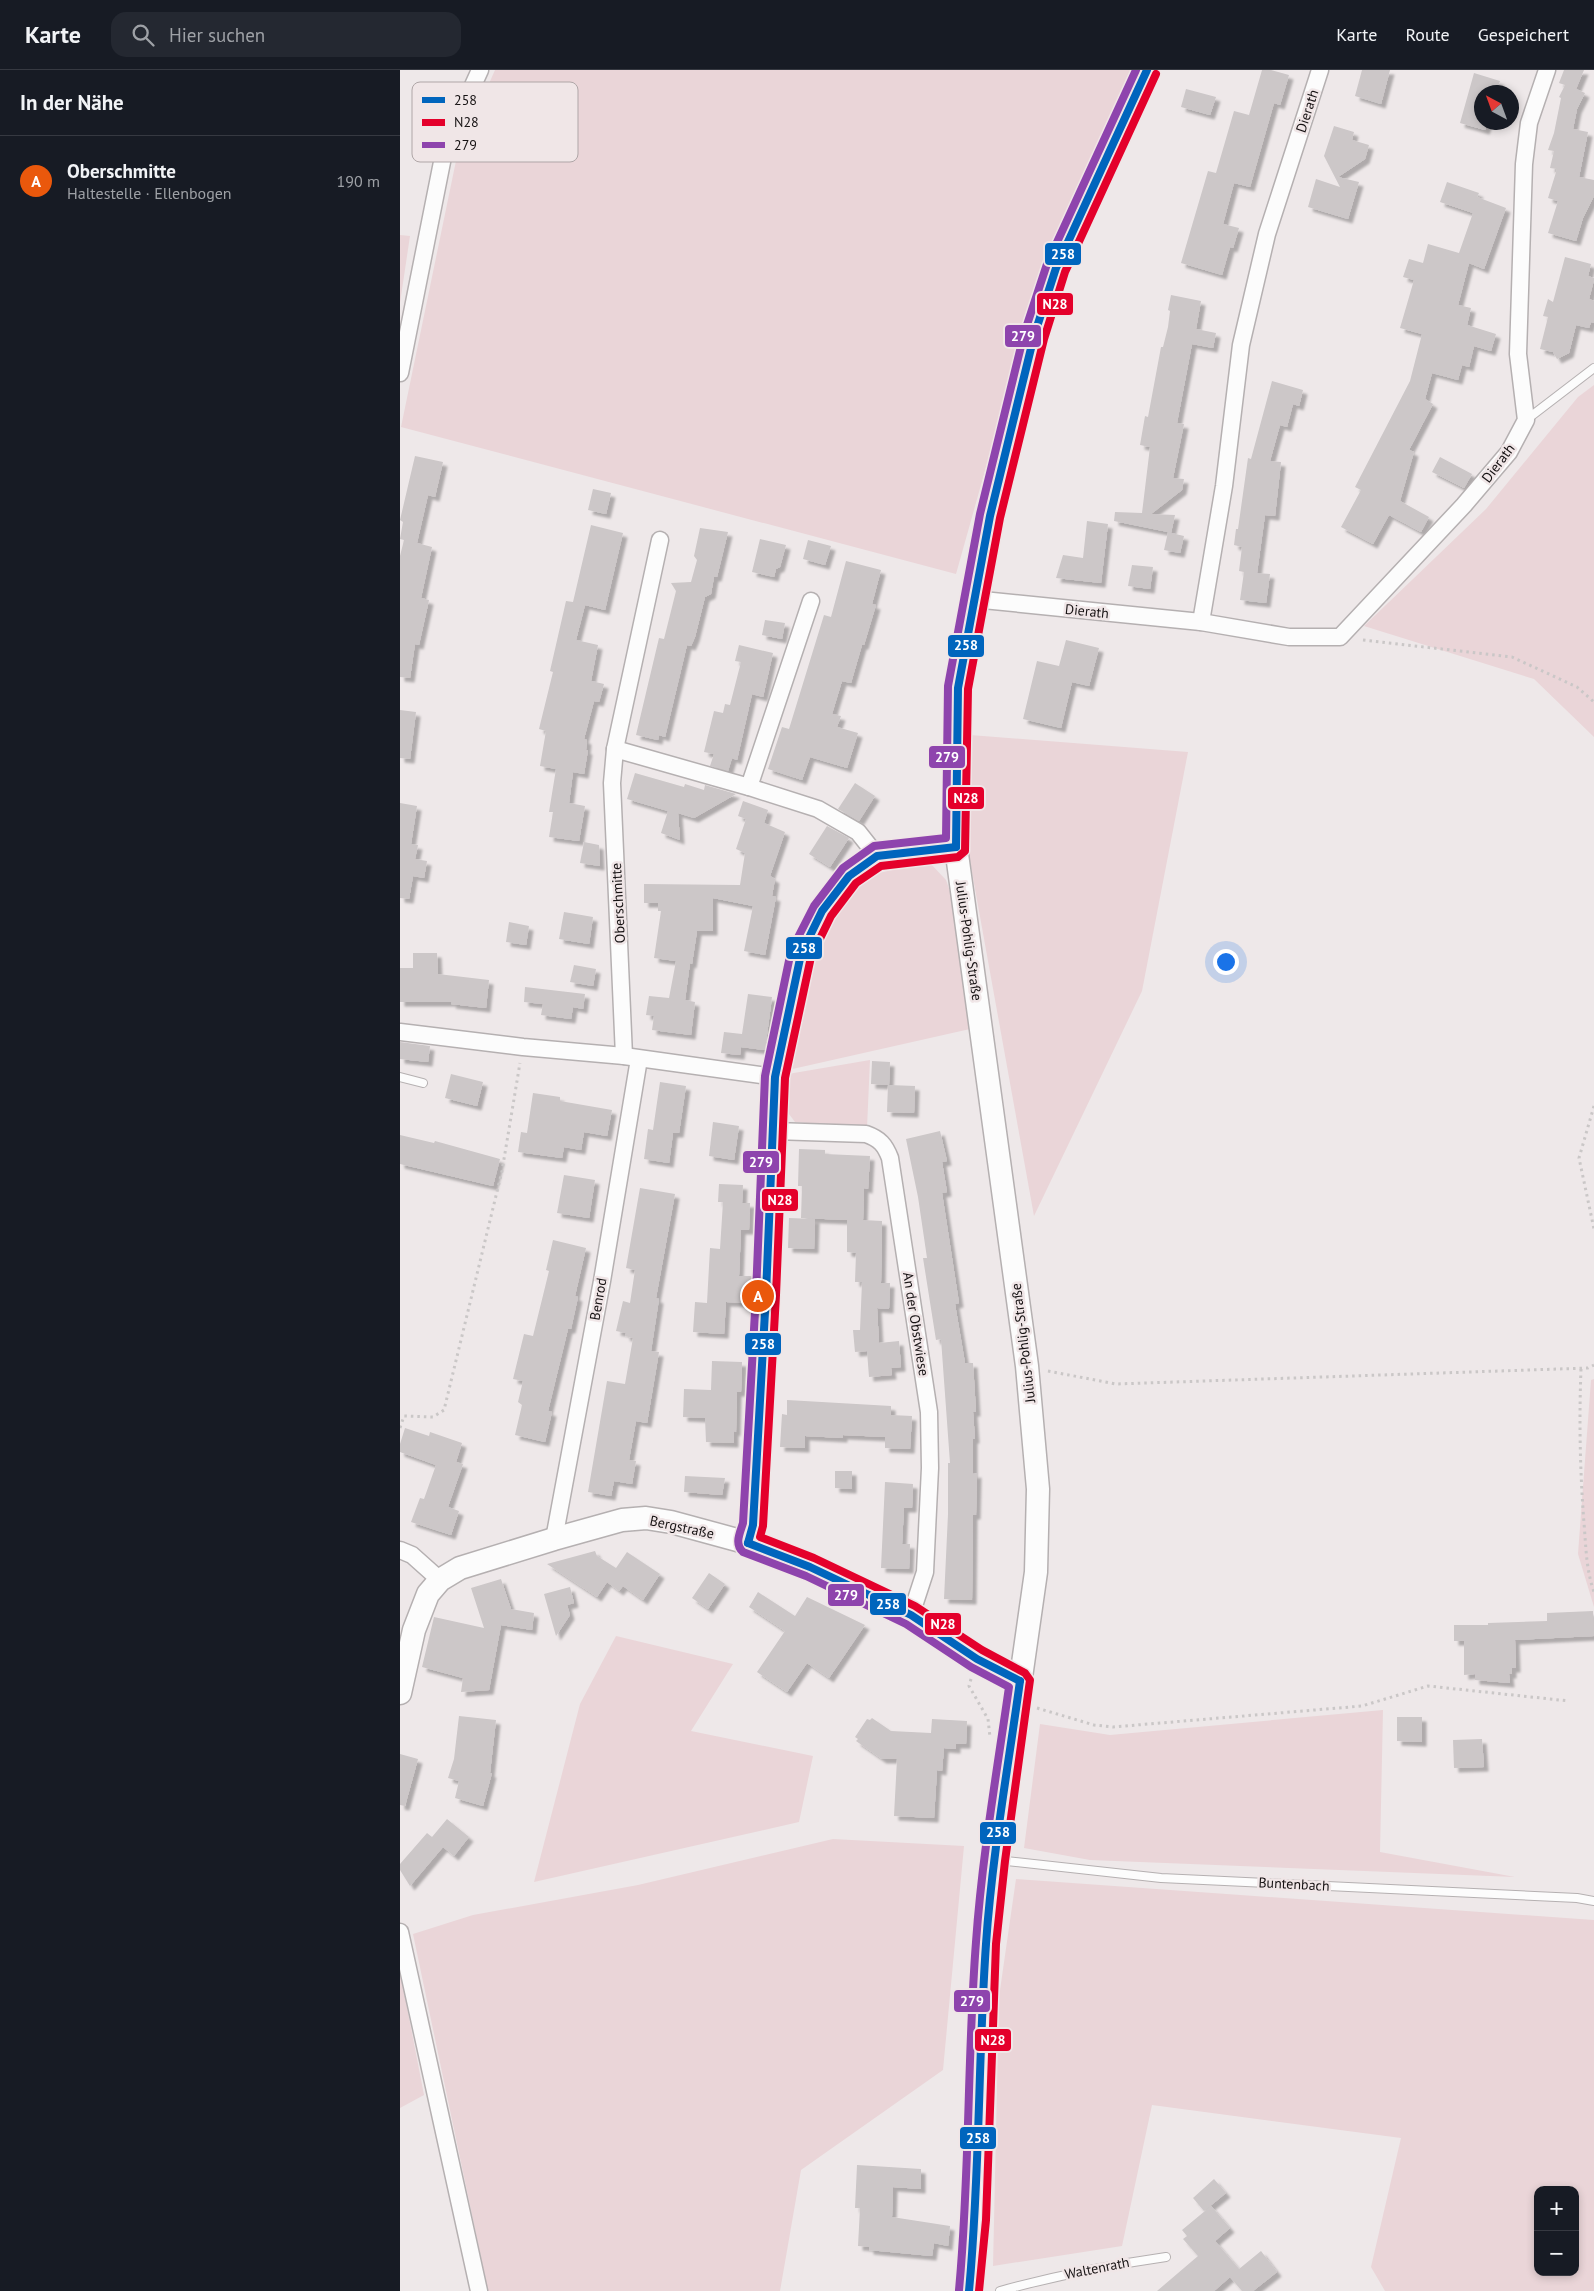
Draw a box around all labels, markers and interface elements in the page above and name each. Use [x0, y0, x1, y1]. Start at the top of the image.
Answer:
search box [111, 12, 461, 57]
text: Karte [25, 19, 81, 50]
icon: search [129, 21, 157, 49]
text: Hier suchen [169, 23, 265, 47]
text: Karte [1336, 23, 1377, 46]
text: Route [1405, 23, 1450, 46]
text: Gespeichert [1478, 23, 1569, 46]
legend [412, 82, 578, 162]
north arrow [1474, 85, 1519, 130]
street label: Dierath [1292, 87, 1322, 135]
text: In der Nähe [20, 89, 124, 116]
text: 258 [454, 91, 477, 109]
text: N28 [454, 113, 479, 131]
text: 279 [454, 136, 477, 154]
text: Oberschmitte [67, 159, 176, 183]
text: A [31, 171, 41, 191]
text: 190 m [337, 171, 380, 191]
text: Haltestelle · Ellenbogen [67, 183, 232, 203]
line badge: 258 [1044, 242, 1082, 266]
text: 258 [1051, 245, 1075, 263]
line badge: N28 [1036, 292, 1074, 316]
text: N28 [1042, 295, 1068, 313]
line badge: 279 [1004, 324, 1042, 348]
text: 279 [1011, 327, 1035, 345]
street label: Dierath [1478, 440, 1518, 486]
street label: Dierath [1064, 600, 1110, 622]
line badge: 258 [947, 634, 985, 658]
text: 258 [954, 636, 978, 654]
line badge: 279 [928, 745, 966, 769]
text: 279 [935, 748, 959, 766]
line badge: N28 [947, 786, 985, 810]
text: N28 [953, 789, 979, 807]
street label: Oberschmitte [607, 862, 629, 944]
street label: Julius-Pohlig-Straße [952, 879, 986, 1002]
line badge: 258 [785, 936, 823, 960]
text: 258 [792, 939, 816, 957]
your location [1213, 949, 1239, 975]
line badge: 279 [742, 1150, 780, 1174]
text: 279 [749, 1153, 773, 1171]
line badge: N28 [761, 1188, 799, 1212]
text: N28 [767, 1191, 793, 1209]
street label: An der Obstwiese [899, 1271, 933, 1377]
street label: Benrod [585, 1276, 611, 1322]
pin: A [742, 1277, 774, 1315]
street label: Julius-Pohlig-Straße [1007, 1282, 1039, 1405]
line badge: 258 [744, 1332, 782, 1356]
text: 258 [751, 1335, 775, 1353]
street label: Bergstraße [648, 1511, 716, 1543]
line badge: 279 [827, 1583, 865, 1607]
text: 279 [834, 1586, 858, 1604]
line badge: 258 [869, 1592, 907, 1616]
text: 258 [876, 1595, 900, 1613]
line badge: N28 [924, 1612, 962, 1636]
text: N28 [930, 1615, 956, 1633]
line badge: 258 [979, 1821, 1017, 1845]
text: 258 [986, 1823, 1010, 1841]
street label: Buntenbach [1258, 1873, 1330, 1895]
line badge: 279 [953, 1989, 991, 2013]
text: 279 [960, 1992, 984, 2010]
line badge: N28 [974, 2028, 1012, 2052]
text: N28 [980, 2031, 1006, 2049]
line badge: 258 [959, 2126, 997, 2150]
text: 258 [966, 2129, 990, 2147]
map controls [1534, 2186, 1579, 2276]
button: + [1534, 2186, 1579, 2231]
button: − [1534, 2231, 1579, 2276]
street label: Waltenrath [1063, 2253, 1131, 2283]

